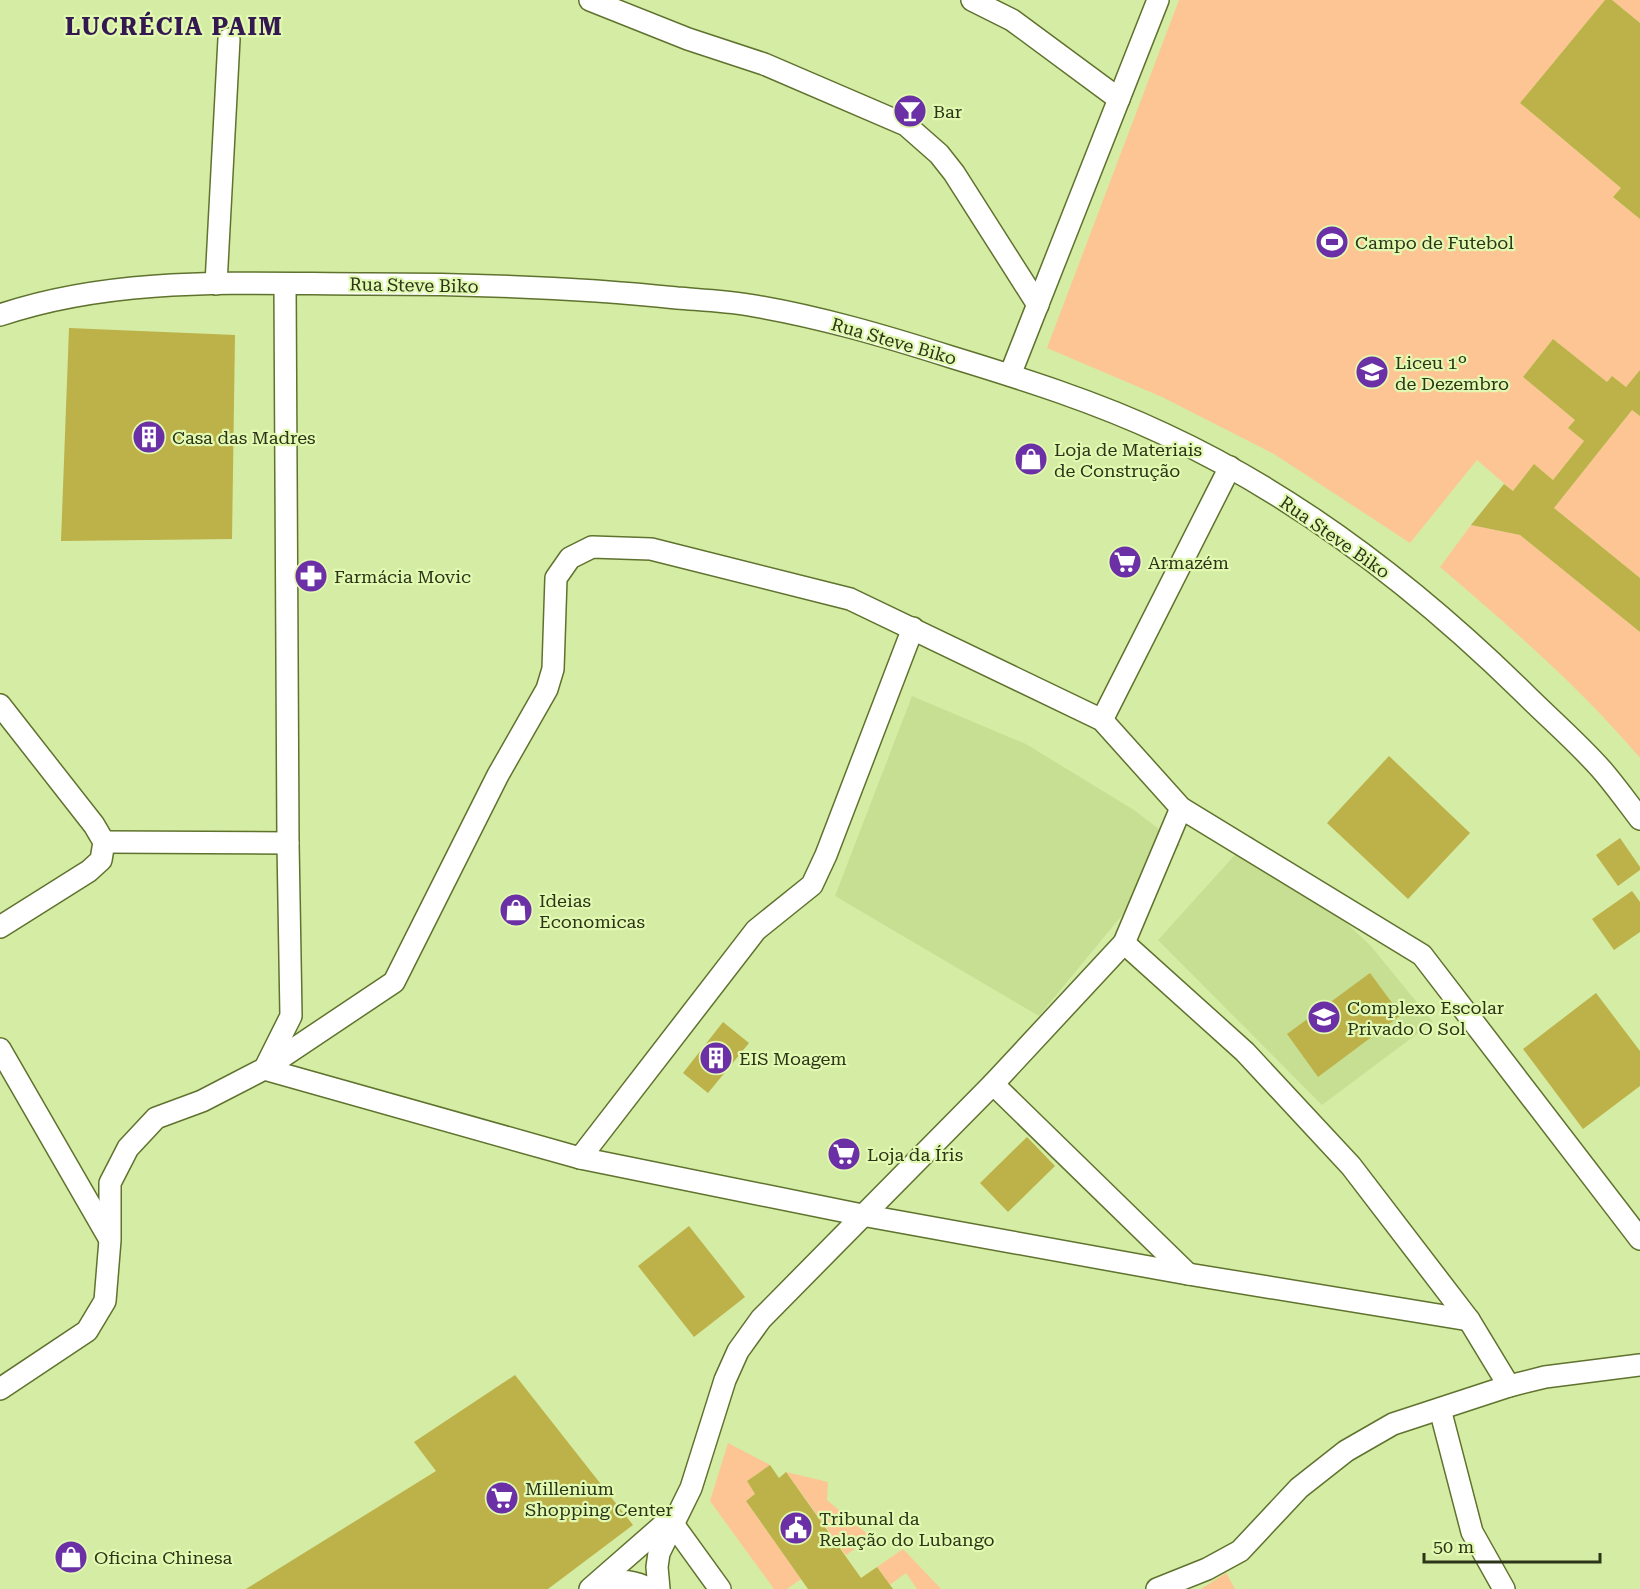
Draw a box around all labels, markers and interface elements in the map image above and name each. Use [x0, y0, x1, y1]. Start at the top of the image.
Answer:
district label: LUCRÉCIA PAIM [65, 11, 283, 41]
bar icon: Bar [892, 93, 928, 129]
place label: Bar [933, 101, 962, 122]
sports icon: Campo de Futebol [1314, 224, 1350, 260]
place label: Campo de Futebol [1355, 232, 1514, 253]
street label: Rua Steve Biko [349, 273, 479, 297]
street label: Rua Steve Biko [829, 313, 959, 369]
place label: Liceu 1º de Dezembro [1395, 352, 1509, 394]
school or university icon: Liceu 1º de Dezembro [1354, 354, 1390, 390]
building icon: Casa das Madres [131, 419, 167, 455]
place label: Casa das Madres [172, 427, 316, 448]
place label: Loja de Materiais de Construção [1054, 439, 1202, 481]
shop icon: Loja de Materiais de Construção [1013, 441, 1049, 477]
street label: Rua Steve Biko [1276, 491, 1394, 583]
supermarket icon: Armazém [1107, 544, 1143, 580]
place label: Armazém [1148, 552, 1229, 573]
pharmacy icon: Farmácia Movic [293, 558, 329, 594]
place label: Farmácia Movic [334, 566, 471, 587]
place label: Ideias Economicas [539, 890, 645, 932]
shop icon: Ideias Economicas [498, 892, 534, 928]
place label: Complexo Escolar Privado O Sol [1347, 997, 1504, 1039]
school or university icon: Complexo Escolar Privado O Sol [1306, 999, 1342, 1035]
building icon: EIS Moagem [698, 1040, 734, 1076]
place label: EIS Moagem [739, 1048, 847, 1069]
supermarket icon: Loja da Íris [826, 1136, 862, 1172]
place label: Loja da Íris [867, 1144, 963, 1165]
place label: Millenium Shopping Center [525, 1478, 673, 1520]
supermarket icon: Millenium Shopping Center [484, 1480, 520, 1516]
place label: Tribunal da Relação do Lubango [819, 1508, 994, 1550]
public building icon: Tribunal da Relação do Lubango [778, 1510, 814, 1546]
scale bar [1424, 1526, 1600, 1564]
text: 50 m [1433, 1536, 1474, 1557]
shop icon: Oficina Chinesa [53, 1539, 89, 1575]
place label: Oficina Chinesa [94, 1547, 232, 1568]

